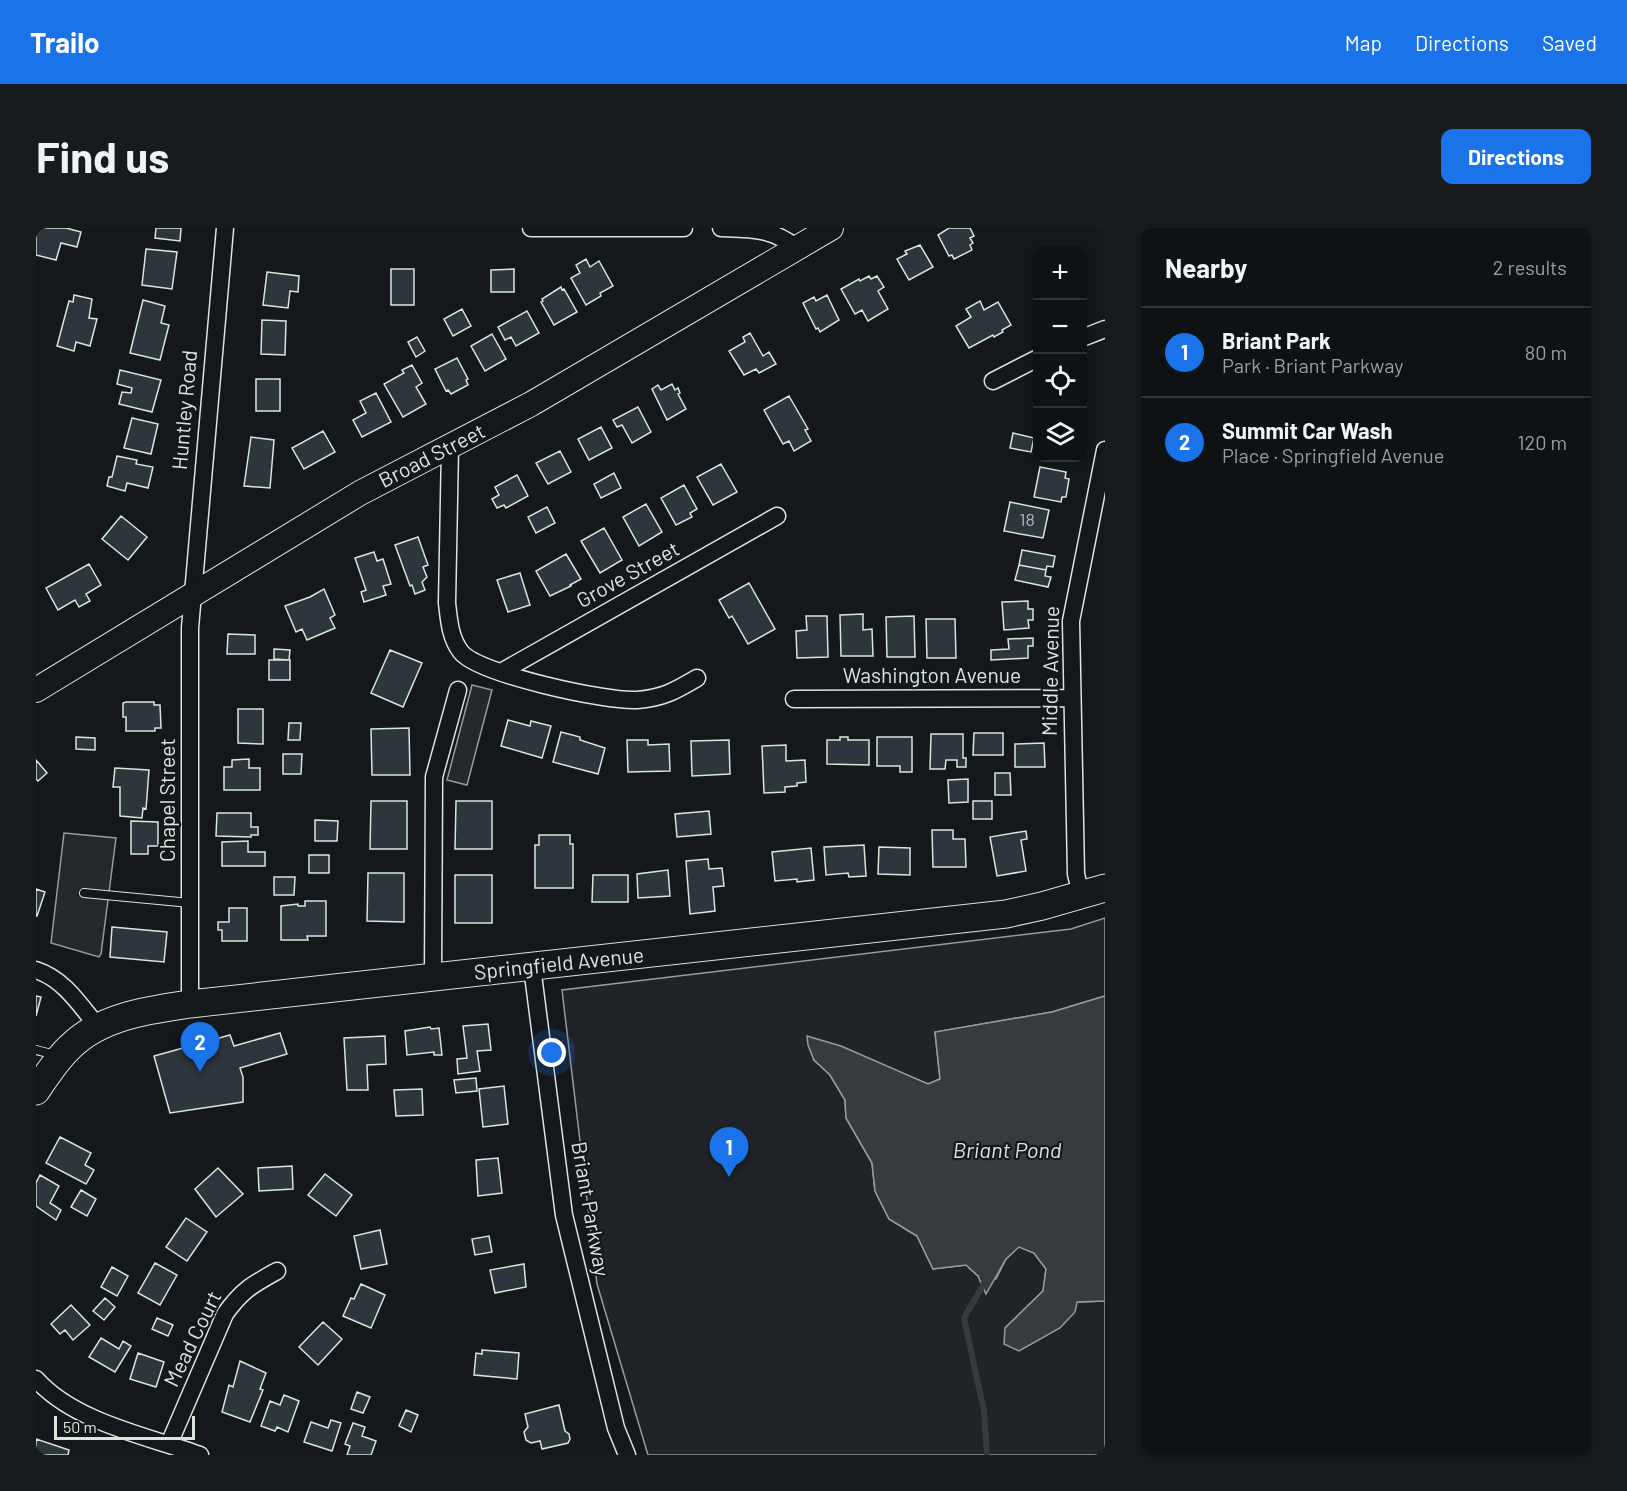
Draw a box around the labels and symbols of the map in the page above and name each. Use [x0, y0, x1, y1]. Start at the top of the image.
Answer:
street label: Huntley Road [166, 349, 201, 471]
street label: Broad Street [374, 417, 489, 492]
house number: 18 [1019, 508, 1035, 530]
street label: Grove Street [571, 535, 683, 612]
street label: Middle Avenue [1036, 606, 1063, 736]
street label: Washington Avenue [843, 662, 1021, 687]
street label: Chapel Street [154, 738, 179, 862]
street label: Springfield Avenue [473, 941, 645, 984]
pin: 2 [180, 1022, 220, 1072]
your location [537, 1038, 566, 1067]
pin: 1 [710, 1128, 748, 1177]
water label: Briant Pond [953, 1136, 1062, 1162]
street label: Briant Parkway [567, 1139, 616, 1278]
street label: Mead Court [158, 1286, 226, 1390]
scale bar [54, 1413, 195, 1440]

